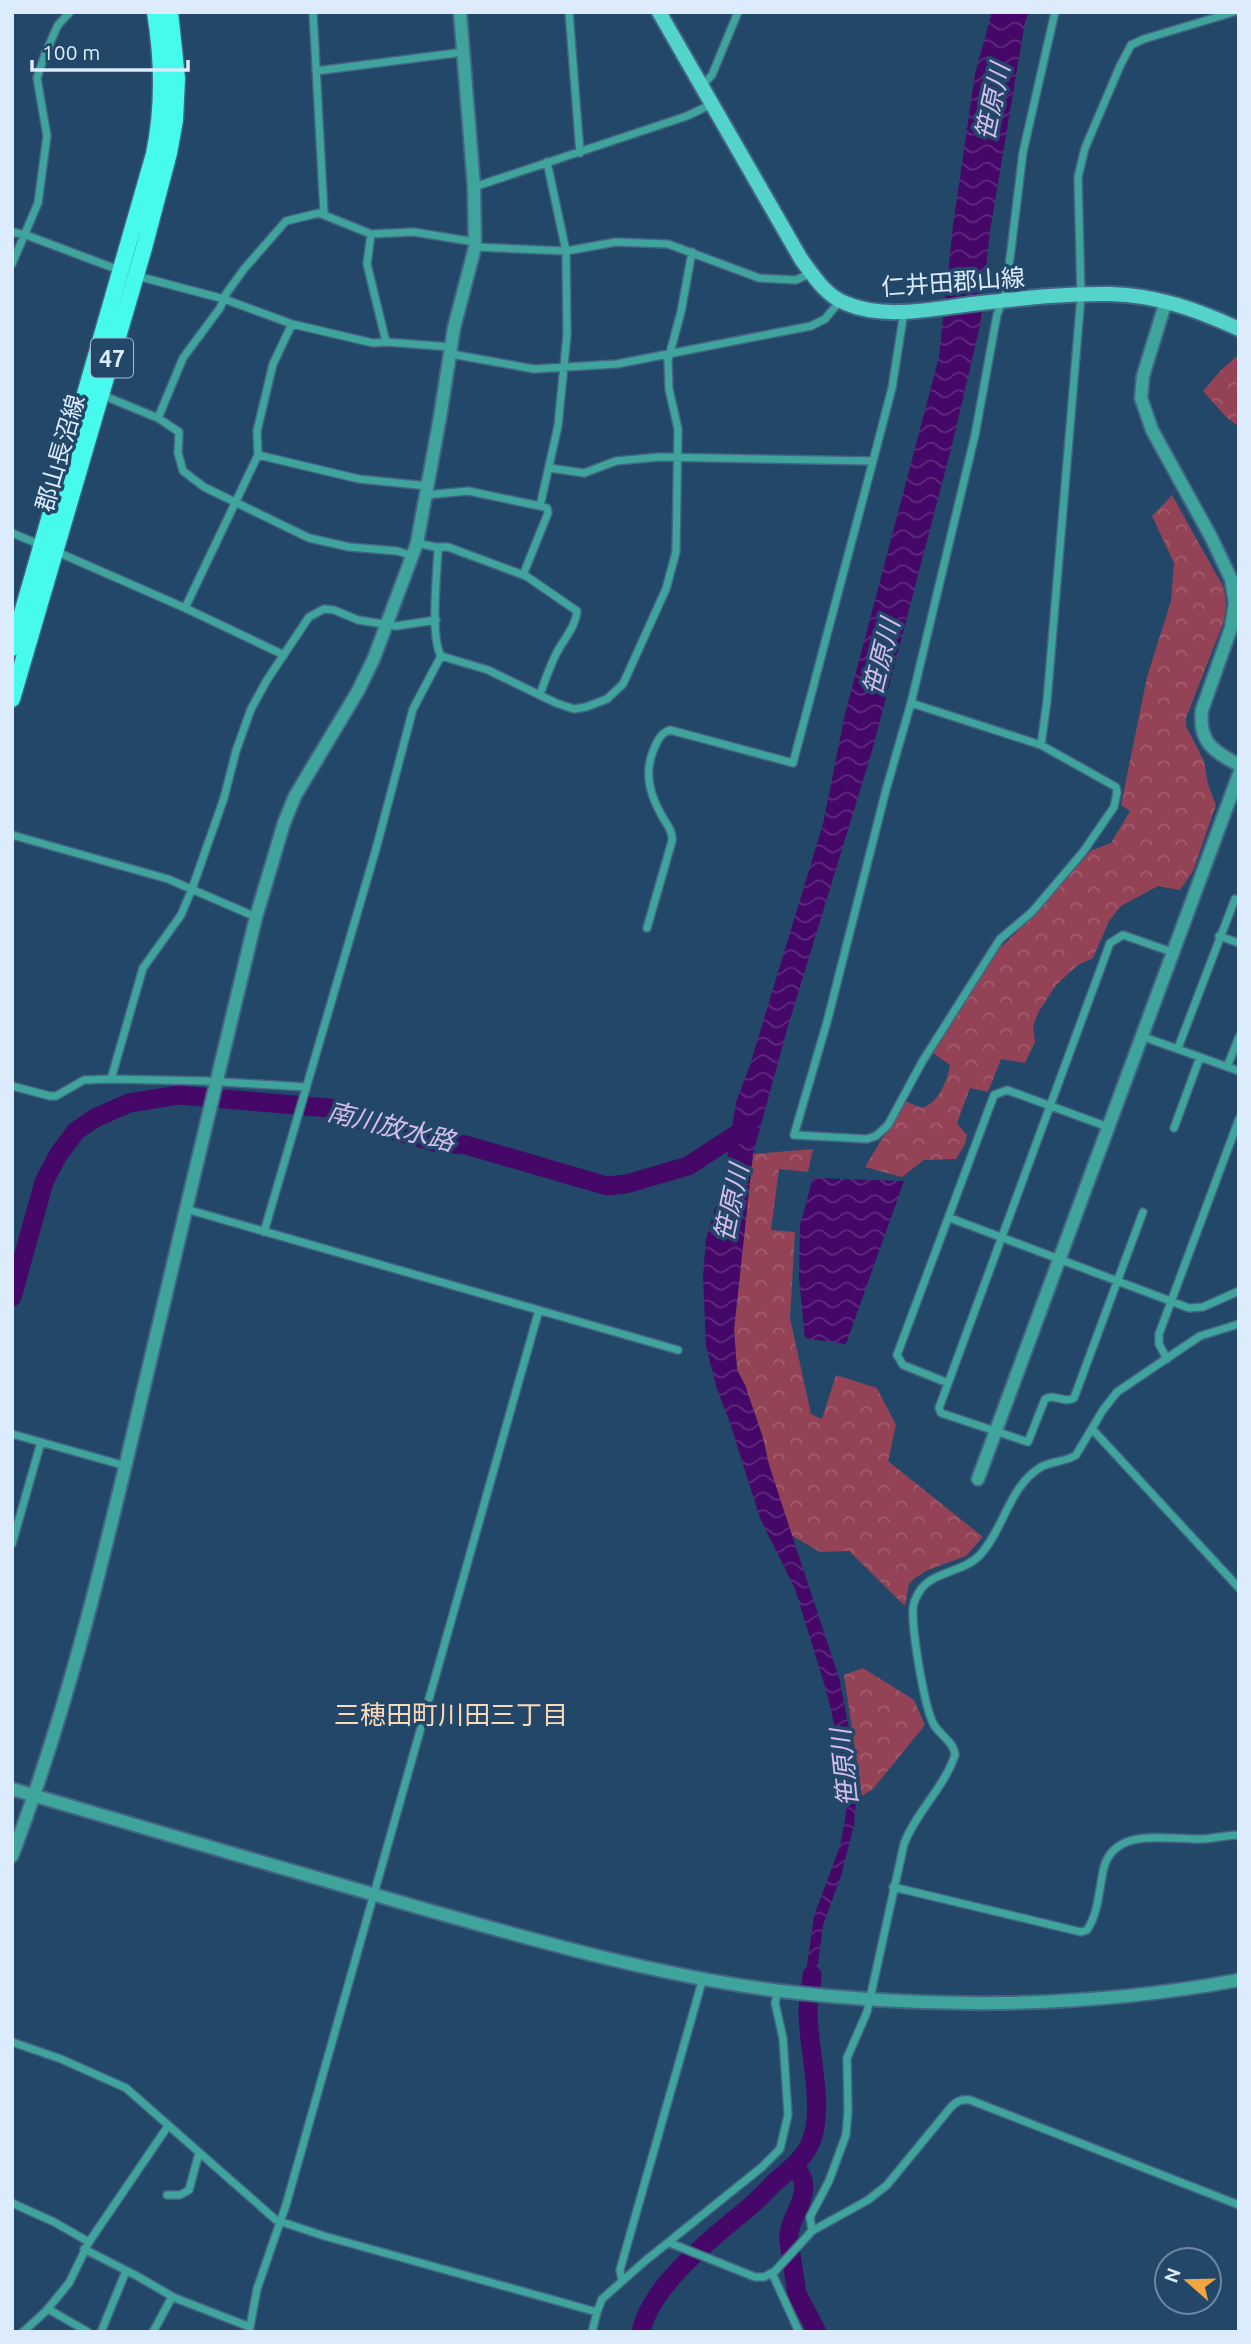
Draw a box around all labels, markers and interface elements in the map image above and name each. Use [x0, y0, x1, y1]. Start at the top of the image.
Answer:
scale bar [32, 28, 187, 72]
text: 100 m [42, 40, 100, 64]
water label: 笹原川 [970, 58, 1015, 143]
street label: 仁井田郡山線 [880, 264, 1026, 300]
road number: 47 [91, 338, 133, 378]
street label: 郡山長沼線 [30, 392, 90, 514]
water label: 笹原川 [857, 613, 905, 698]
water label: 南川放水路 [324, 1096, 460, 1156]
water label: 笹原川 [709, 1159, 754, 1244]
district label: 三穂田町川田三丁目 [334, 1700, 568, 1729]
water label: 笹原川 [825, 1725, 862, 1808]
north arrow [1153, 2246, 1223, 2316]
text: N [1159, 2265, 1185, 2286]

